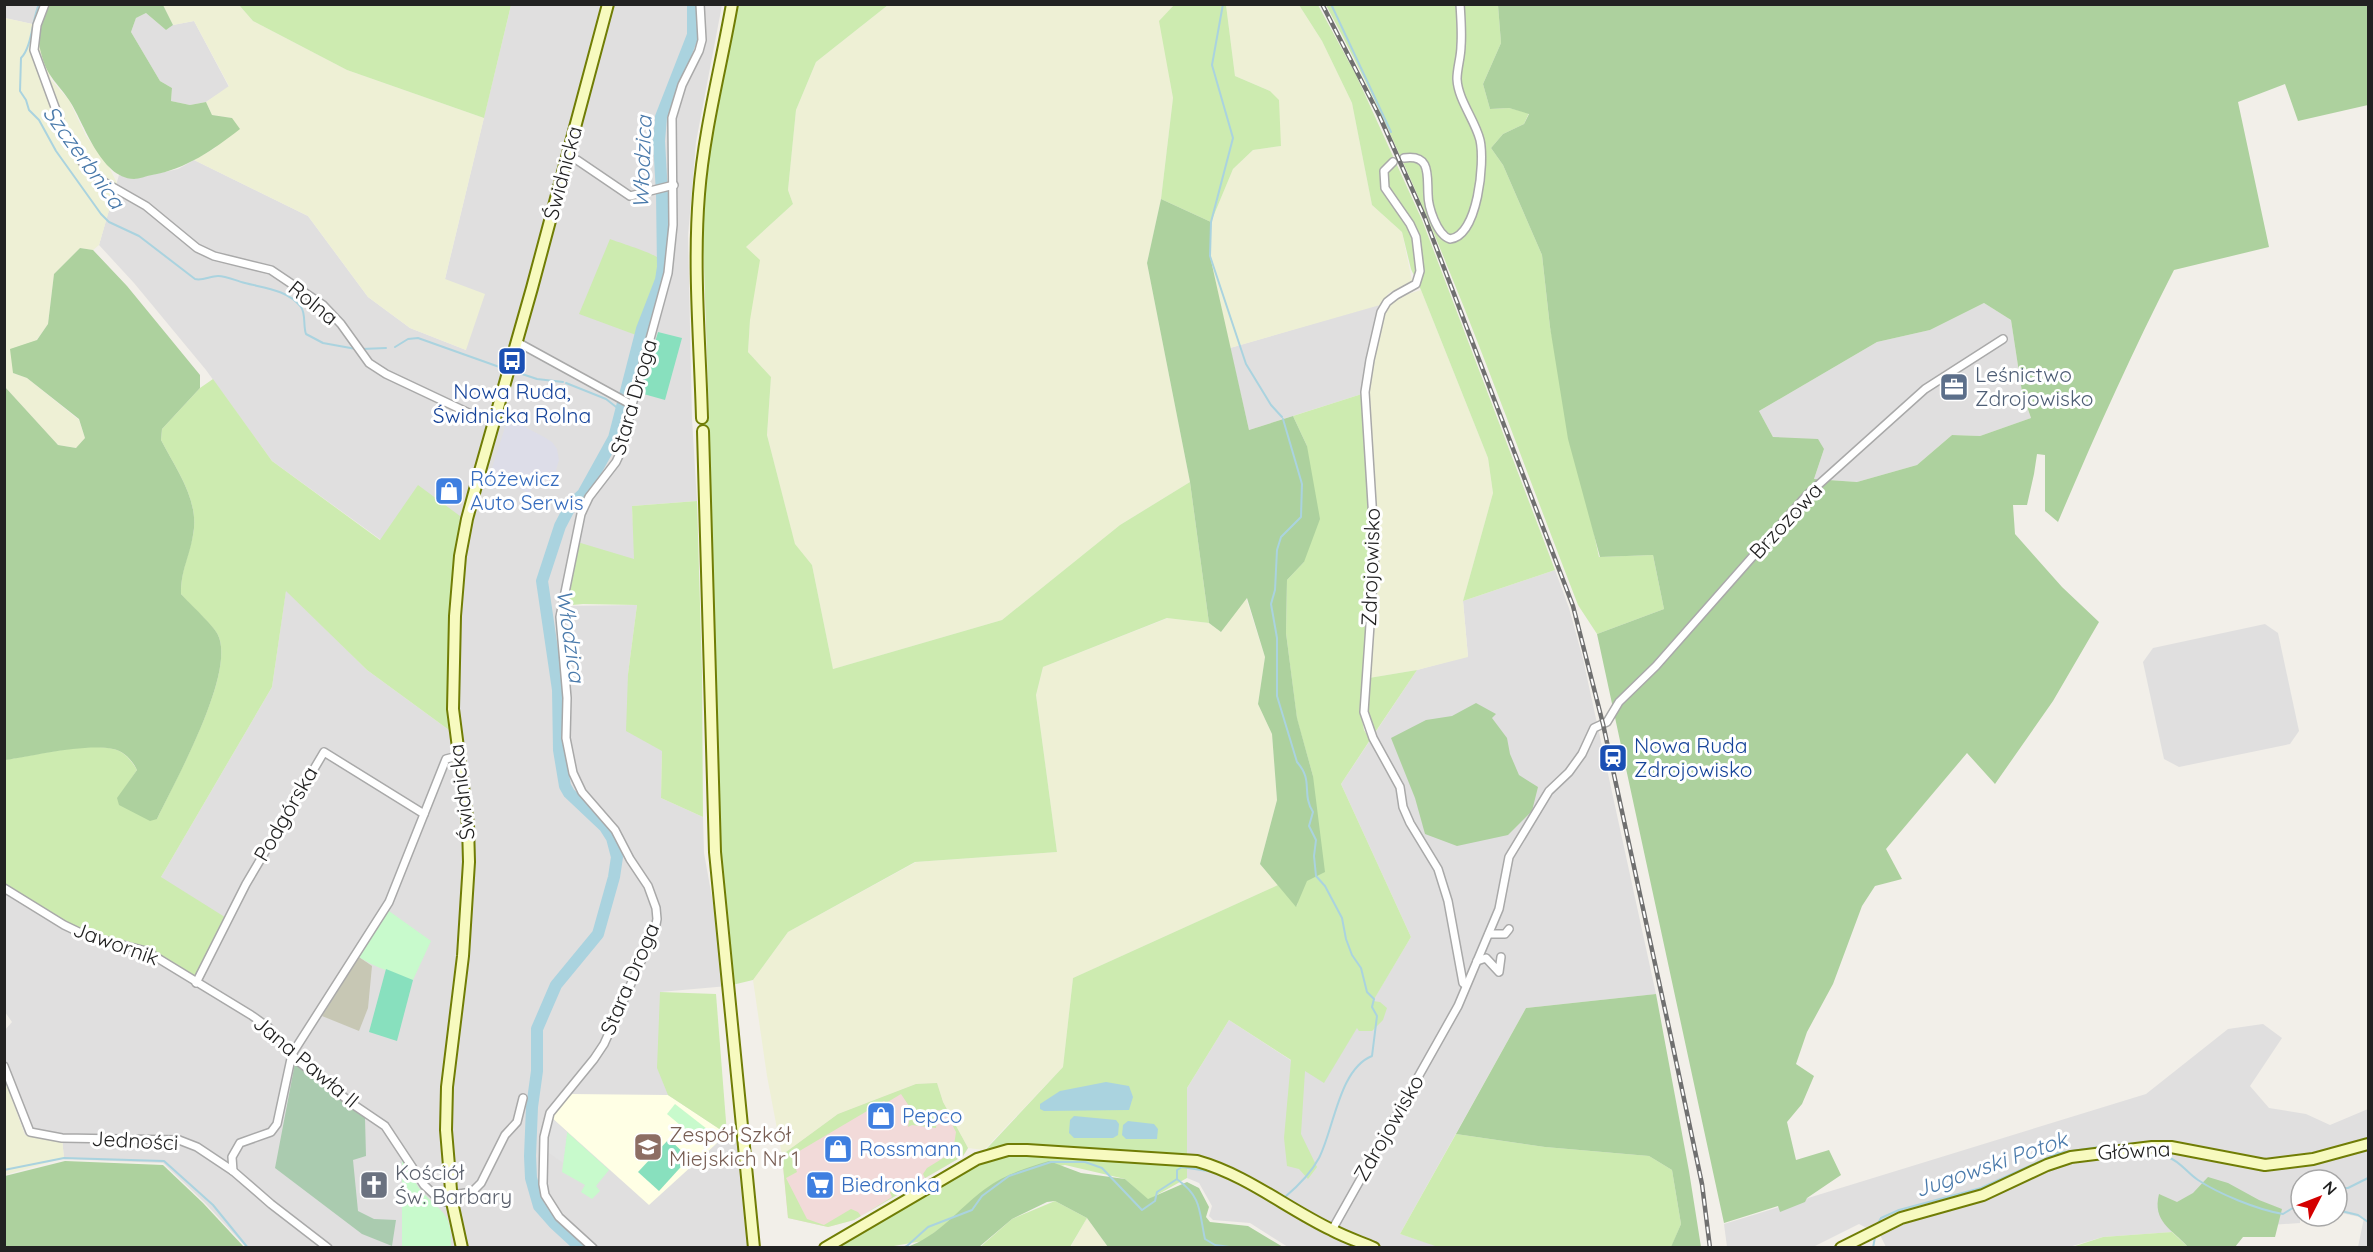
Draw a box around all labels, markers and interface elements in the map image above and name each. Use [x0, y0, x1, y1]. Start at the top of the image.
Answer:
water label: Szczerbnica [37, 100, 132, 215]
water label: Włodzica [626, 113, 658, 209]
street label: Świdnicka [537, 123, 587, 223]
street label: Rolna [284, 274, 344, 330]
street label: Stara Droga [604, 336, 662, 458]
bus stop icon: Nowa Ruda, Świdnicka Rolna [496, 345, 528, 377]
place label: Leśnictwo Zdrojowisko [1975, 361, 2093, 411]
office icon: Leśnictwo Zdrojowisko [1938, 371, 1970, 403]
place label: Nowa Ruda, Świdnicka Rolna [433, 378, 591, 428]
place label: Różewicz Auto Serwis [470, 465, 584, 515]
shop icon: Różewicz Auto Serwis [433, 475, 465, 507]
street label: Brzozowa [1743, 477, 1827, 564]
street label: Zdrojowisko [1355, 507, 1385, 627]
water label: Włodzica [551, 588, 592, 686]
place label: Nowa Ruda Zdrojowisko [1634, 732, 1752, 782]
station icon: Nowa Ruda Zdrojowisko [1597, 742, 1629, 774]
street label: Świdnicka [442, 743, 480, 841]
street label: Podgórska [248, 761, 323, 866]
street label: Jawornik [70, 916, 163, 971]
street label: Stara Droga [594, 919, 664, 1038]
street label: Jana Pawła II [249, 1010, 365, 1113]
street label: Zdrojowisko [1347, 1070, 1429, 1185]
shop icon: Pepco [865, 1100, 897, 1132]
place label: Pepco [902, 1102, 962, 1128]
place label: Zespół Szkół Miejskich Nr 1 [669, 1121, 799, 1171]
water label: Jugowski Potok [1911, 1124, 2073, 1203]
street label: Jedności [91, 1125, 179, 1155]
school or university icon: Zespół Szkół Miejskich Nr 1 [632, 1131, 664, 1163]
shop icon: Rossmann [822, 1133, 854, 1165]
place label: Rossmann [859, 1135, 962, 1161]
street label: Główna [2097, 1135, 2171, 1165]
place label: Kościół Św. Barbary [395, 1159, 512, 1209]
north arrow [2289, 1168, 2349, 1228]
church icon: Kościół Św. Barbary [358, 1169, 390, 1201]
supermarket icon: Biedronka [804, 1169, 836, 1201]
place label: Biedronka [841, 1171, 940, 1197]
text: N [2319, 1177, 2342, 1199]

